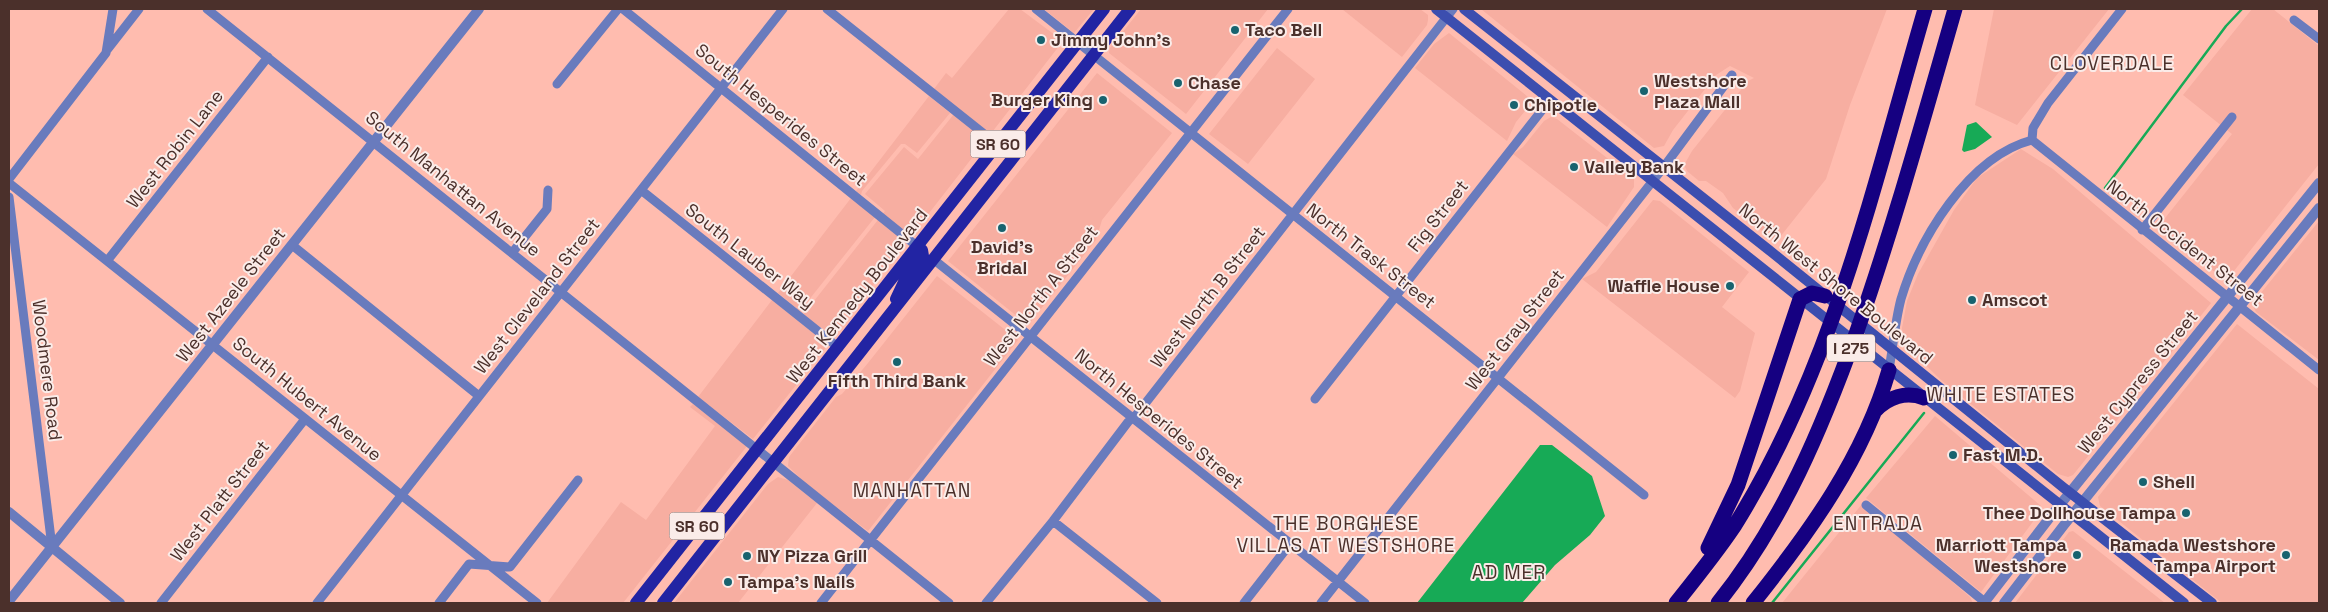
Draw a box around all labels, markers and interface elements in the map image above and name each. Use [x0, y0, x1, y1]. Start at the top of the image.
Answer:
place label: Taco Bell [1245, 18, 1322, 41]
marker: Taco Bell [1229, 24, 1241, 36]
place label: Jimmy John's [1051, 28, 1171, 51]
marker: Jimmy John's [1035, 34, 1047, 46]
street label: South Hesperides Street [691, 38, 872, 191]
district label: CLOVERDALE [2050, 51, 2174, 76]
place label: Westshore Plaza Mall [1654, 69, 1747, 113]
place label: Chase [1188, 71, 1241, 94]
marker: Chase [1172, 77, 1184, 89]
street label: West Robin Lane [121, 85, 228, 213]
marker: Westshore Plaza Mall [1638, 85, 1650, 97]
place label: Burger King [991, 88, 1093, 111]
place label: Chipotle [1524, 93, 1597, 116]
marker: Burger King [1097, 94, 1109, 106]
marker: Chipotle [1508, 99, 1520, 111]
street label: South Manhattan Avenue [361, 106, 546, 261]
road number: SR 60 [970, 130, 1026, 158]
place label: Valley Bank [1584, 155, 1684, 178]
marker: Valley Bank [1568, 161, 1580, 173]
street label: North Occident Street [2102, 174, 2268, 311]
street label: Fig Street [1402, 175, 1473, 256]
street label: South Lauber Way [681, 198, 820, 313]
street label: North Trask Street [1302, 198, 1441, 313]
street label: North West Shore Boulevard [1734, 198, 1938, 369]
street label: West Kennedy Boulevard [781, 203, 932, 388]
street label: West Cleveland Street [469, 213, 605, 378]
street label: West North A Street [978, 221, 1103, 371]
street label: West North B Street [1145, 221, 1270, 372]
marker: David's Bridal [996, 222, 1008, 234]
street label: West Azeele Street [171, 223, 290, 367]
place label: David's Bridal [971, 235, 1033, 279]
street label: West Gray Street [1460, 265, 1569, 395]
place label: Waffle House [1608, 274, 1720, 297]
marker: Waffle House [1724, 280, 1736, 292]
place label: Amscot [1982, 288, 2048, 311]
marker: Amscot [1966, 294, 1978, 306]
street label: Woodmere Road [27, 298, 68, 442]
street label: West Cypress Street [2073, 305, 2203, 458]
street label: South Hubert Avenue [228, 331, 387, 466]
road number: I 275 [1827, 334, 1875, 362]
street label: North Hesperides Street [1070, 343, 1248, 494]
marker: Fifth Third Bank [891, 356, 903, 368]
place label: Fifth Third Bank [828, 369, 966, 392]
district label: WHITE ESTATES [1926, 382, 2076, 407]
street label: West Platt Street [165, 435, 274, 566]
place label: Fast M.D. [1963, 443, 2043, 466]
marker: Fast M.D. [1947, 449, 1959, 461]
place label: Shell [2153, 470, 2195, 493]
marker: Shell [2137, 476, 2149, 488]
district label: MANHATTAN [853, 478, 971, 503]
place label: Thee Dollhouse Tampa [1983, 501, 2177, 524]
marker: Thee Dollhouse Tampa [2180, 507, 2192, 519]
district label: THE BORGHESE VILLAS AT WESTSHORE [1236, 511, 1456, 558]
district label: ENTRADA [1833, 511, 1923, 536]
road number: SR 60 [670, 512, 724, 540]
place label: Marriott Tampa Westshore [1936, 533, 2068, 577]
place label: Ramada Westshore Tampa Airport [2110, 533, 2276, 577]
place label: NY Pizza Grill [757, 544, 867, 567]
marker: Marriott Tampa Westshore [2071, 549, 2083, 561]
marker: Ramada Westshore Tampa Airport [2280, 549, 2292, 561]
marker: NY Pizza Grill [741, 550, 753, 562]
district label: AD MER [1472, 560, 1546, 585]
place label: Tampa's Nails [738, 570, 855, 593]
marker: Tampa's Nails [722, 576, 734, 588]

